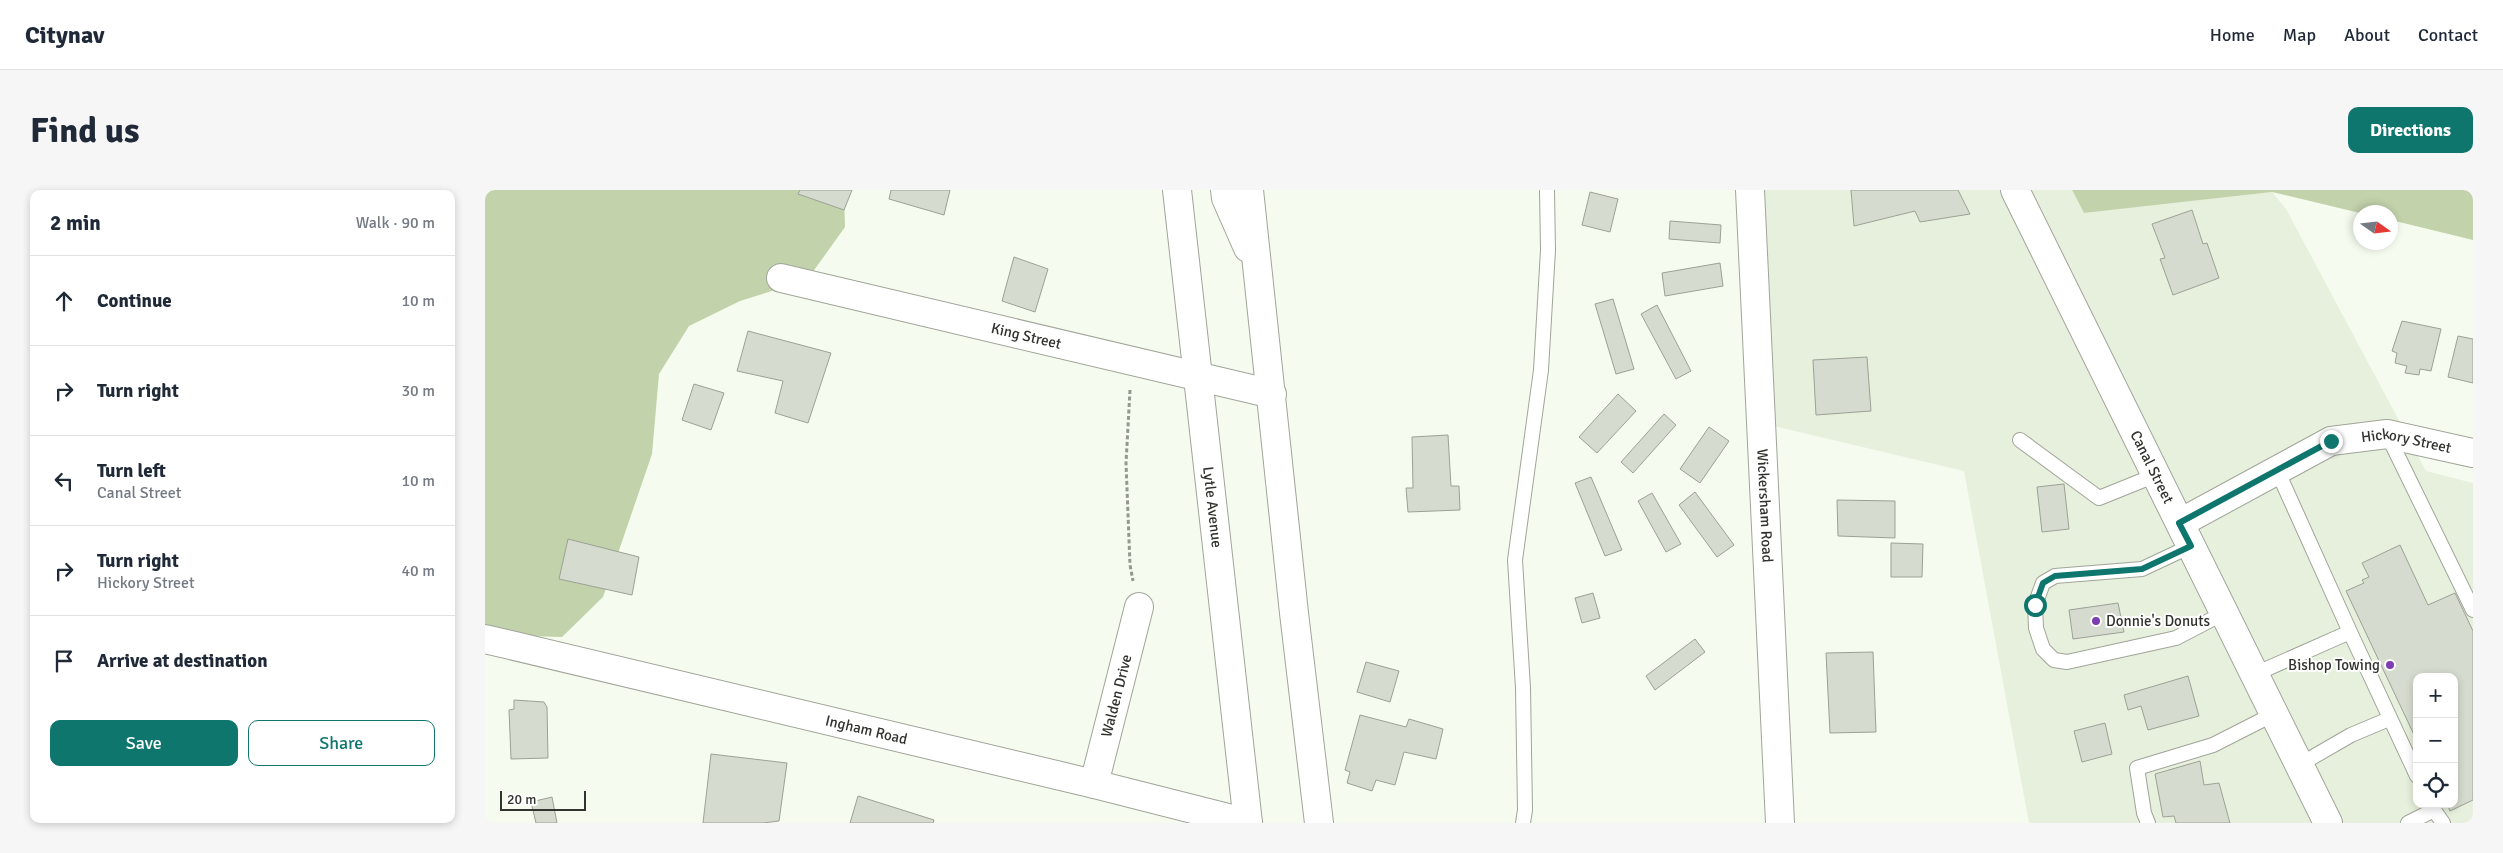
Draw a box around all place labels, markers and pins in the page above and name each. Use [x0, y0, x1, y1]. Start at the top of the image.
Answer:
place label: Donnie's Donuts [2106, 612, 2211, 630]
marker: Donnie's Donuts [2090, 615, 2102, 627]
place label: Bishop Towing [2288, 656, 2380, 674]
marker: Bishop Towing [2384, 659, 2396, 671]

